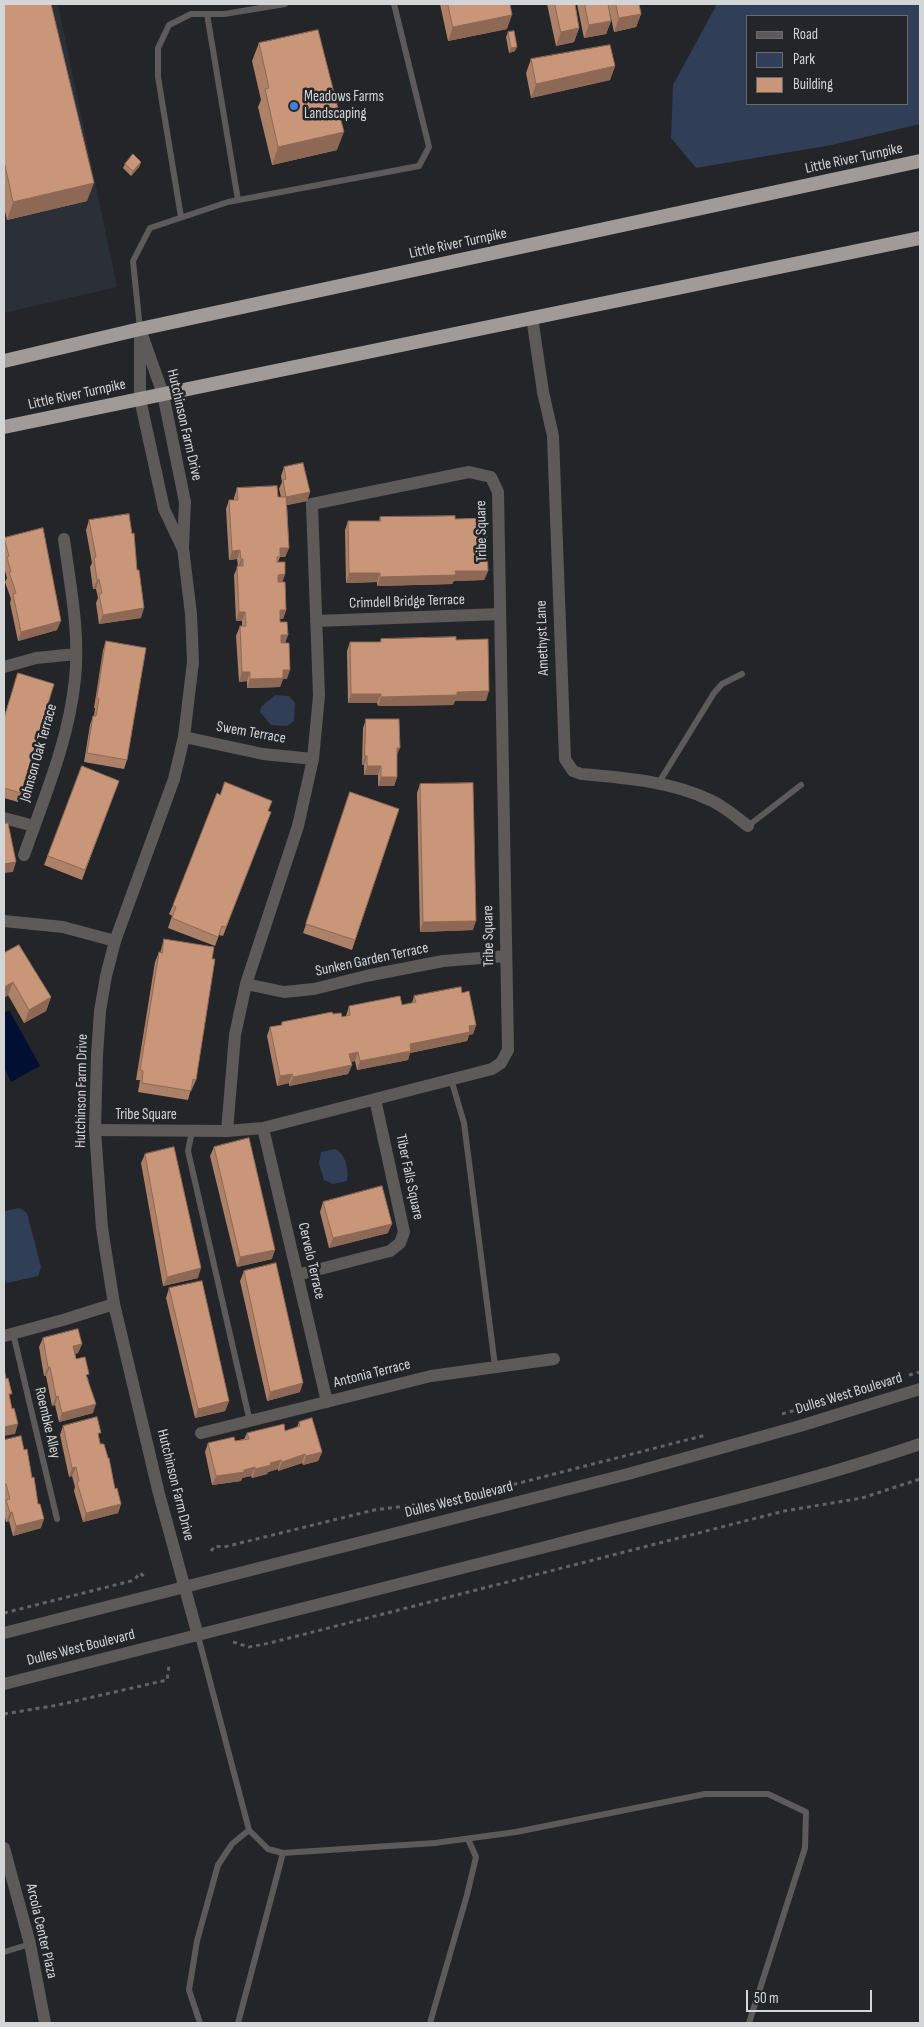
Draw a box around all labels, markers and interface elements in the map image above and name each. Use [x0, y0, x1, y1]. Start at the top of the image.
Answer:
legend [746, 15, 909, 105]
text: Road [793, 25, 818, 44]
text: Park [793, 50, 815, 69]
text: Building [793, 75, 833, 94]
place label: Meadows Farms Landscaping [304, 88, 384, 123]
marker: Meadows Farms Landscaping [288, 100, 300, 112]
street label: Little River Turnpike [804, 140, 904, 178]
street label: Little River Turnpike [408, 225, 508, 263]
street label: Hutchinson Farm Drive [162, 367, 206, 483]
street label: Little River Turnpike [27, 376, 127, 414]
street label: Tribe Square [472, 500, 492, 562]
street label: Crimdell Bridge Terrace [349, 591, 465, 613]
street label: Amethyst Lane [533, 600, 553, 676]
street label: Johnson Oak Terrace [16, 702, 62, 804]
street label: Swem Terrace [215, 718, 287, 748]
street label: Tribe Square [479, 905, 499, 967]
street label: Sunken Garden Terrace [314, 939, 430, 981]
street label: Hutchinson Farm Drive [72, 1034, 92, 1148]
street label: Tribe Square [115, 1106, 177, 1124]
street label: Tiber Falls Square [391, 1132, 427, 1222]
street label: Cervelo Terrace [293, 1221, 329, 1301]
street label: Antonia Terrace [332, 1356, 412, 1392]
street label: Dulles West Boulevard [794, 1369, 904, 1419]
street label: Roembke Alley [30, 1386, 64, 1460]
street label: Hutchinson Farm Drive [152, 1427, 198, 1543]
street label: Dulles West Boulevard [403, 1478, 515, 1522]
street label: Dulles West Boulevard [25, 1626, 137, 1670]
street label: Arcola Center Plaza [21, 1882, 61, 1980]
scale bar [749, 1980, 875, 2012]
text: 50 m [754, 1989, 779, 2008]

